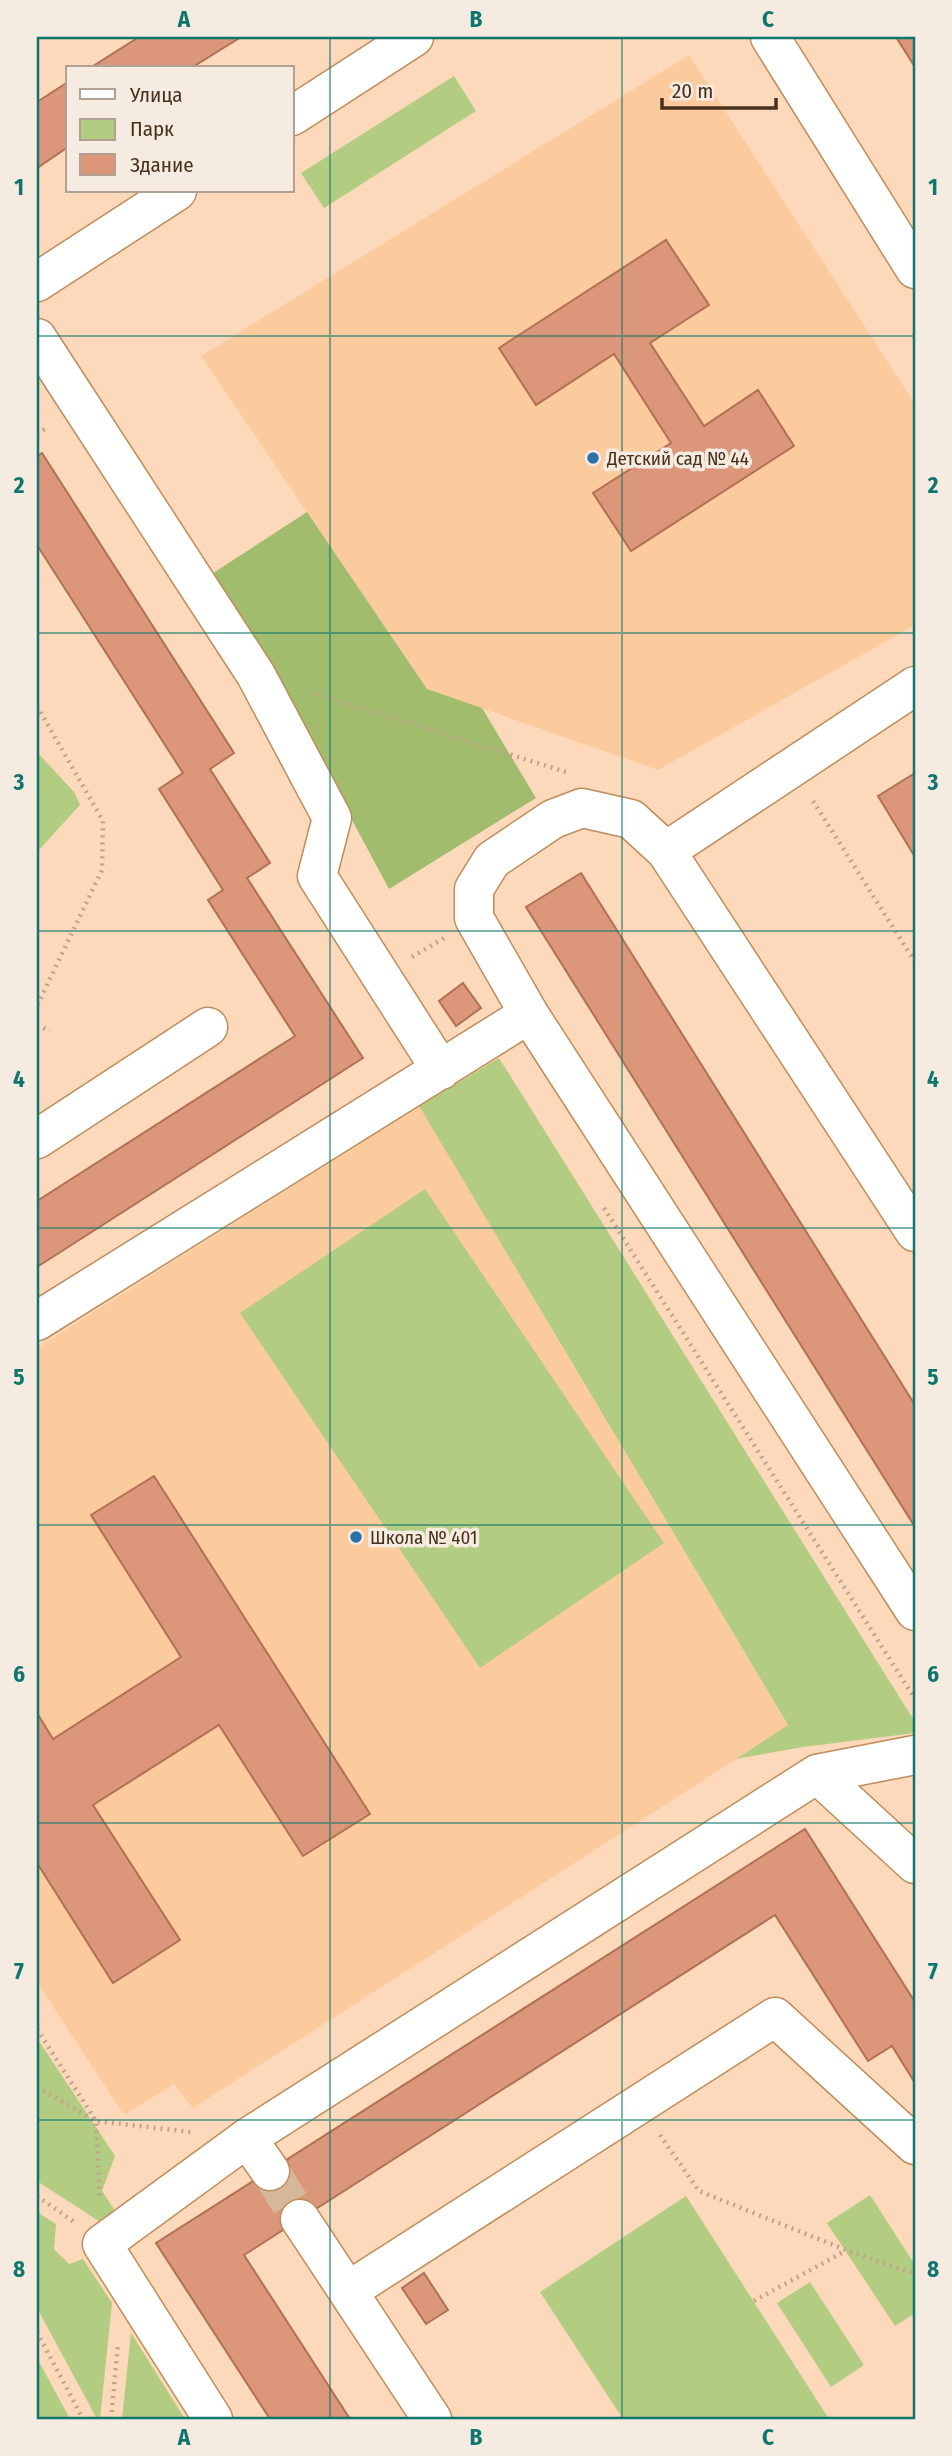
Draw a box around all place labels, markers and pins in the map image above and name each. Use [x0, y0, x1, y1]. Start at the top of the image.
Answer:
place label: Детский сад № 44 [606, 447, 749, 470]
marker: Детский сад № 44 [585, 450, 601, 466]
place label: Школа № 401 [370, 1526, 477, 1549]
marker: Школа № 401 [348, 1529, 364, 1545]

